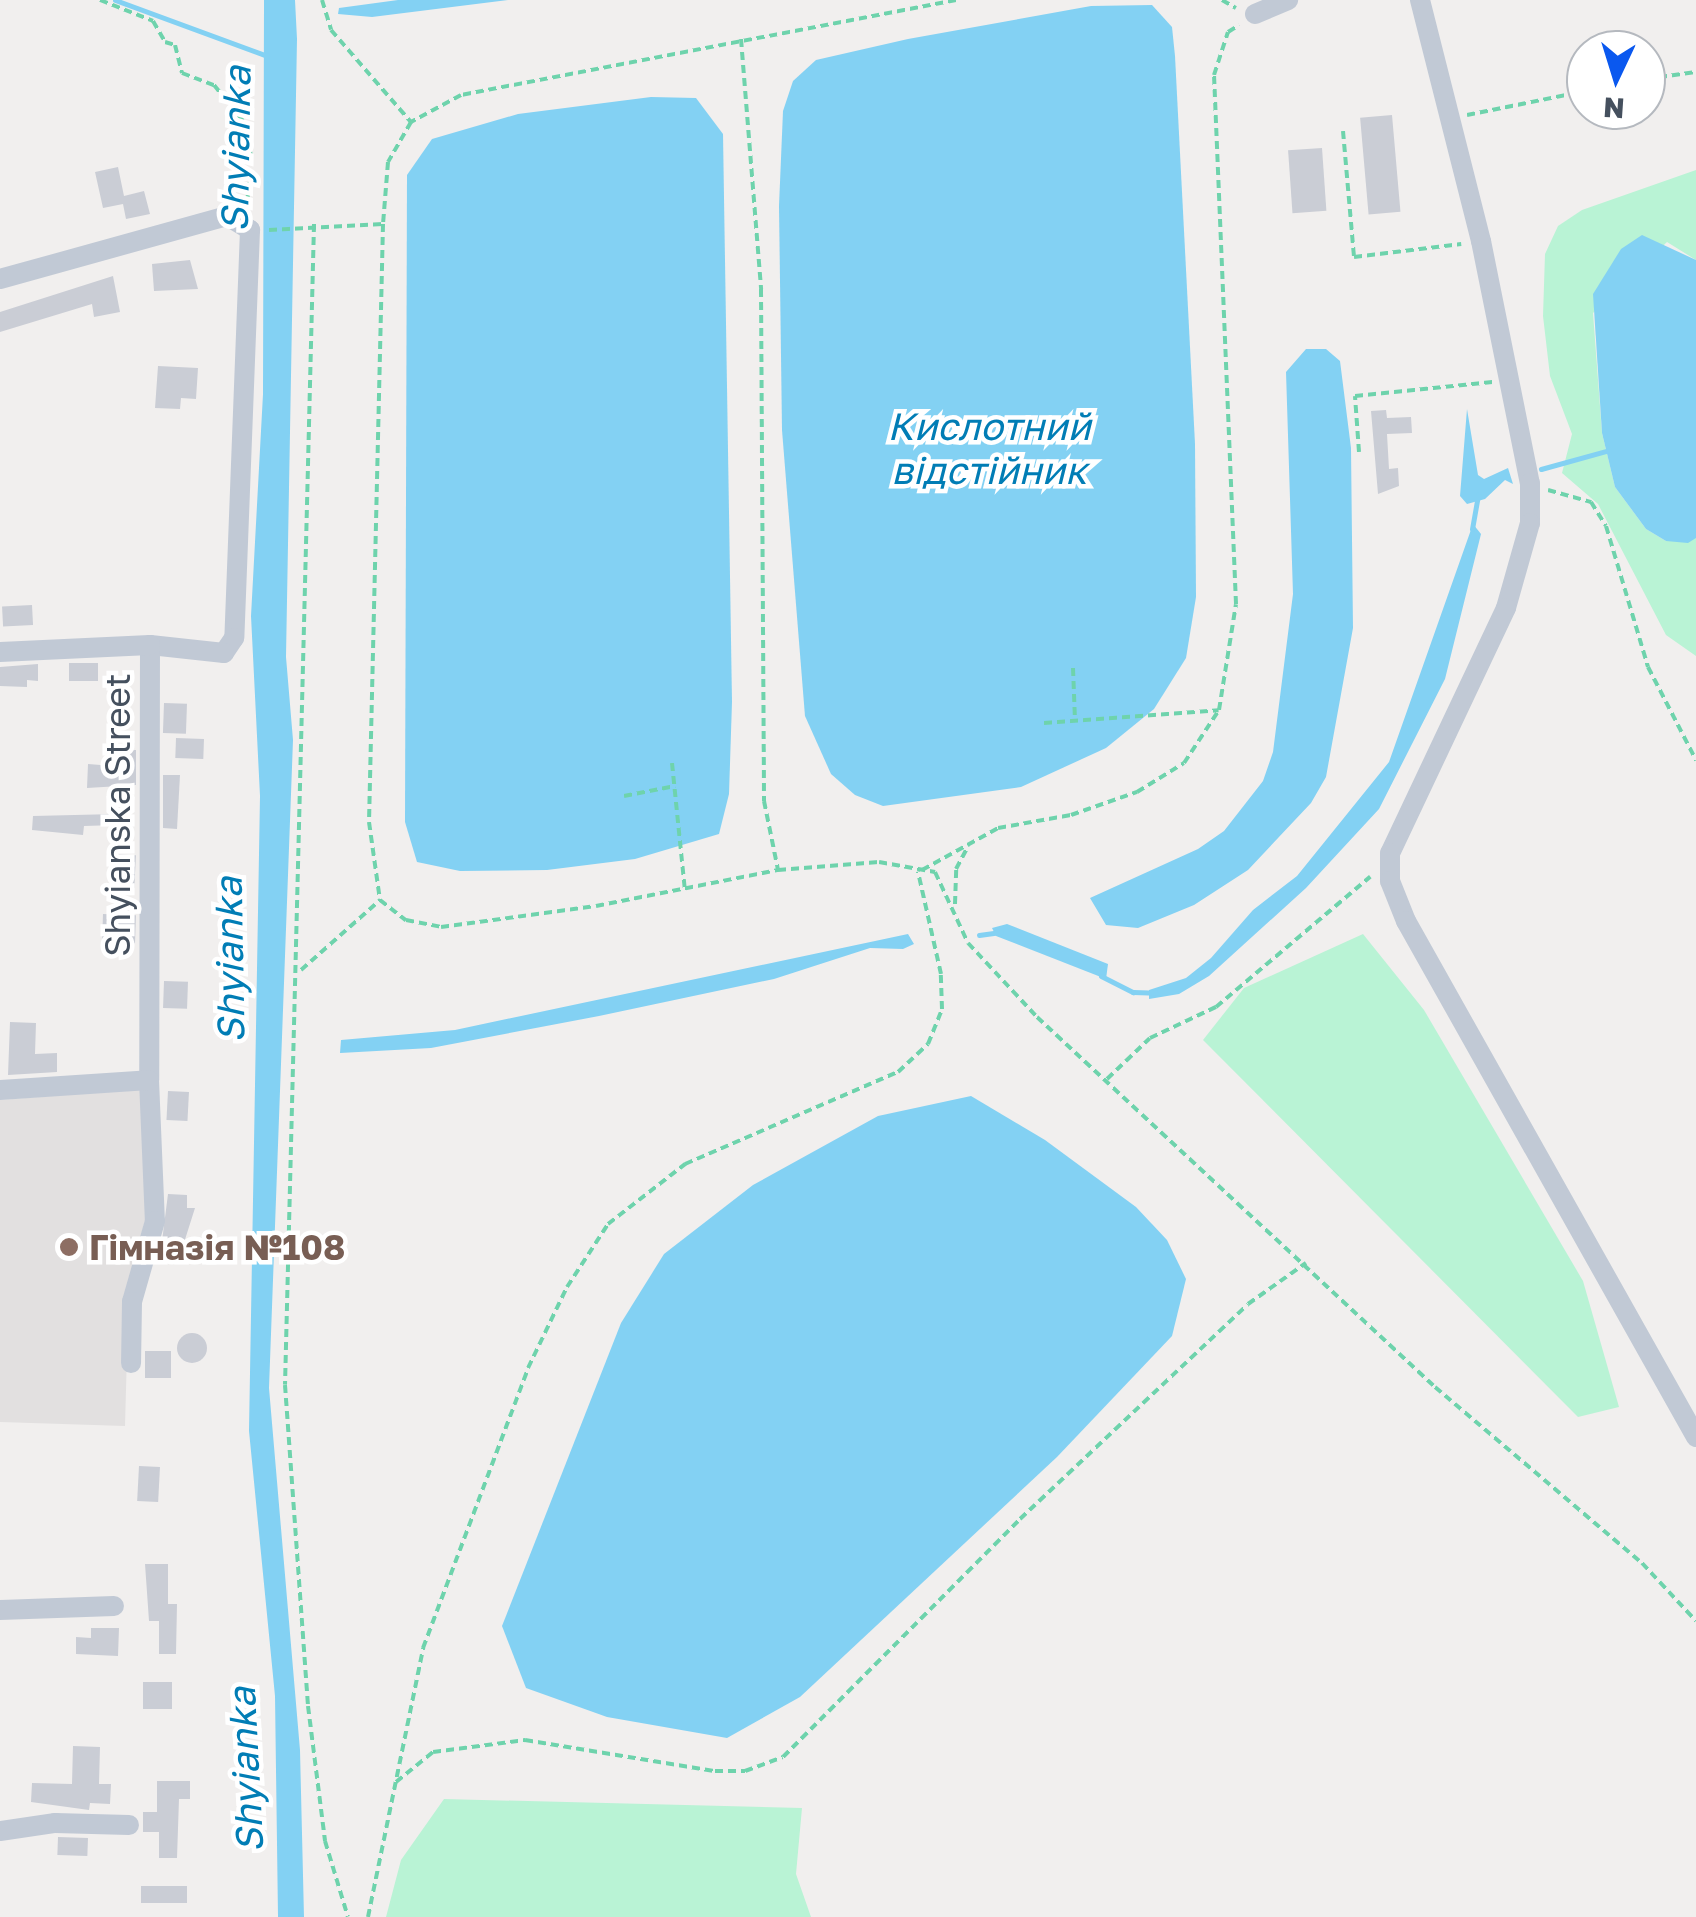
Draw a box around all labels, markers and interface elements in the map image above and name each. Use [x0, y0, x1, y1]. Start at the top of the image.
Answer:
north arrow [1566, 30, 1666, 130]
water label: Shyianka [211, 66, 259, 232]
text: N [1602, 91, 1626, 126]
water label: Кислотний відстійник [887, 403, 1091, 492]
street label: Shyianska Street [96, 673, 138, 957]
water label: Shyianka [205, 877, 253, 1043]
place label: Гімназія №108 [89, 1226, 345, 1268]
marker: Гімназія №108 [58, 1236, 80, 1258]
water label: Shyianka [218, 1686, 272, 1854]

